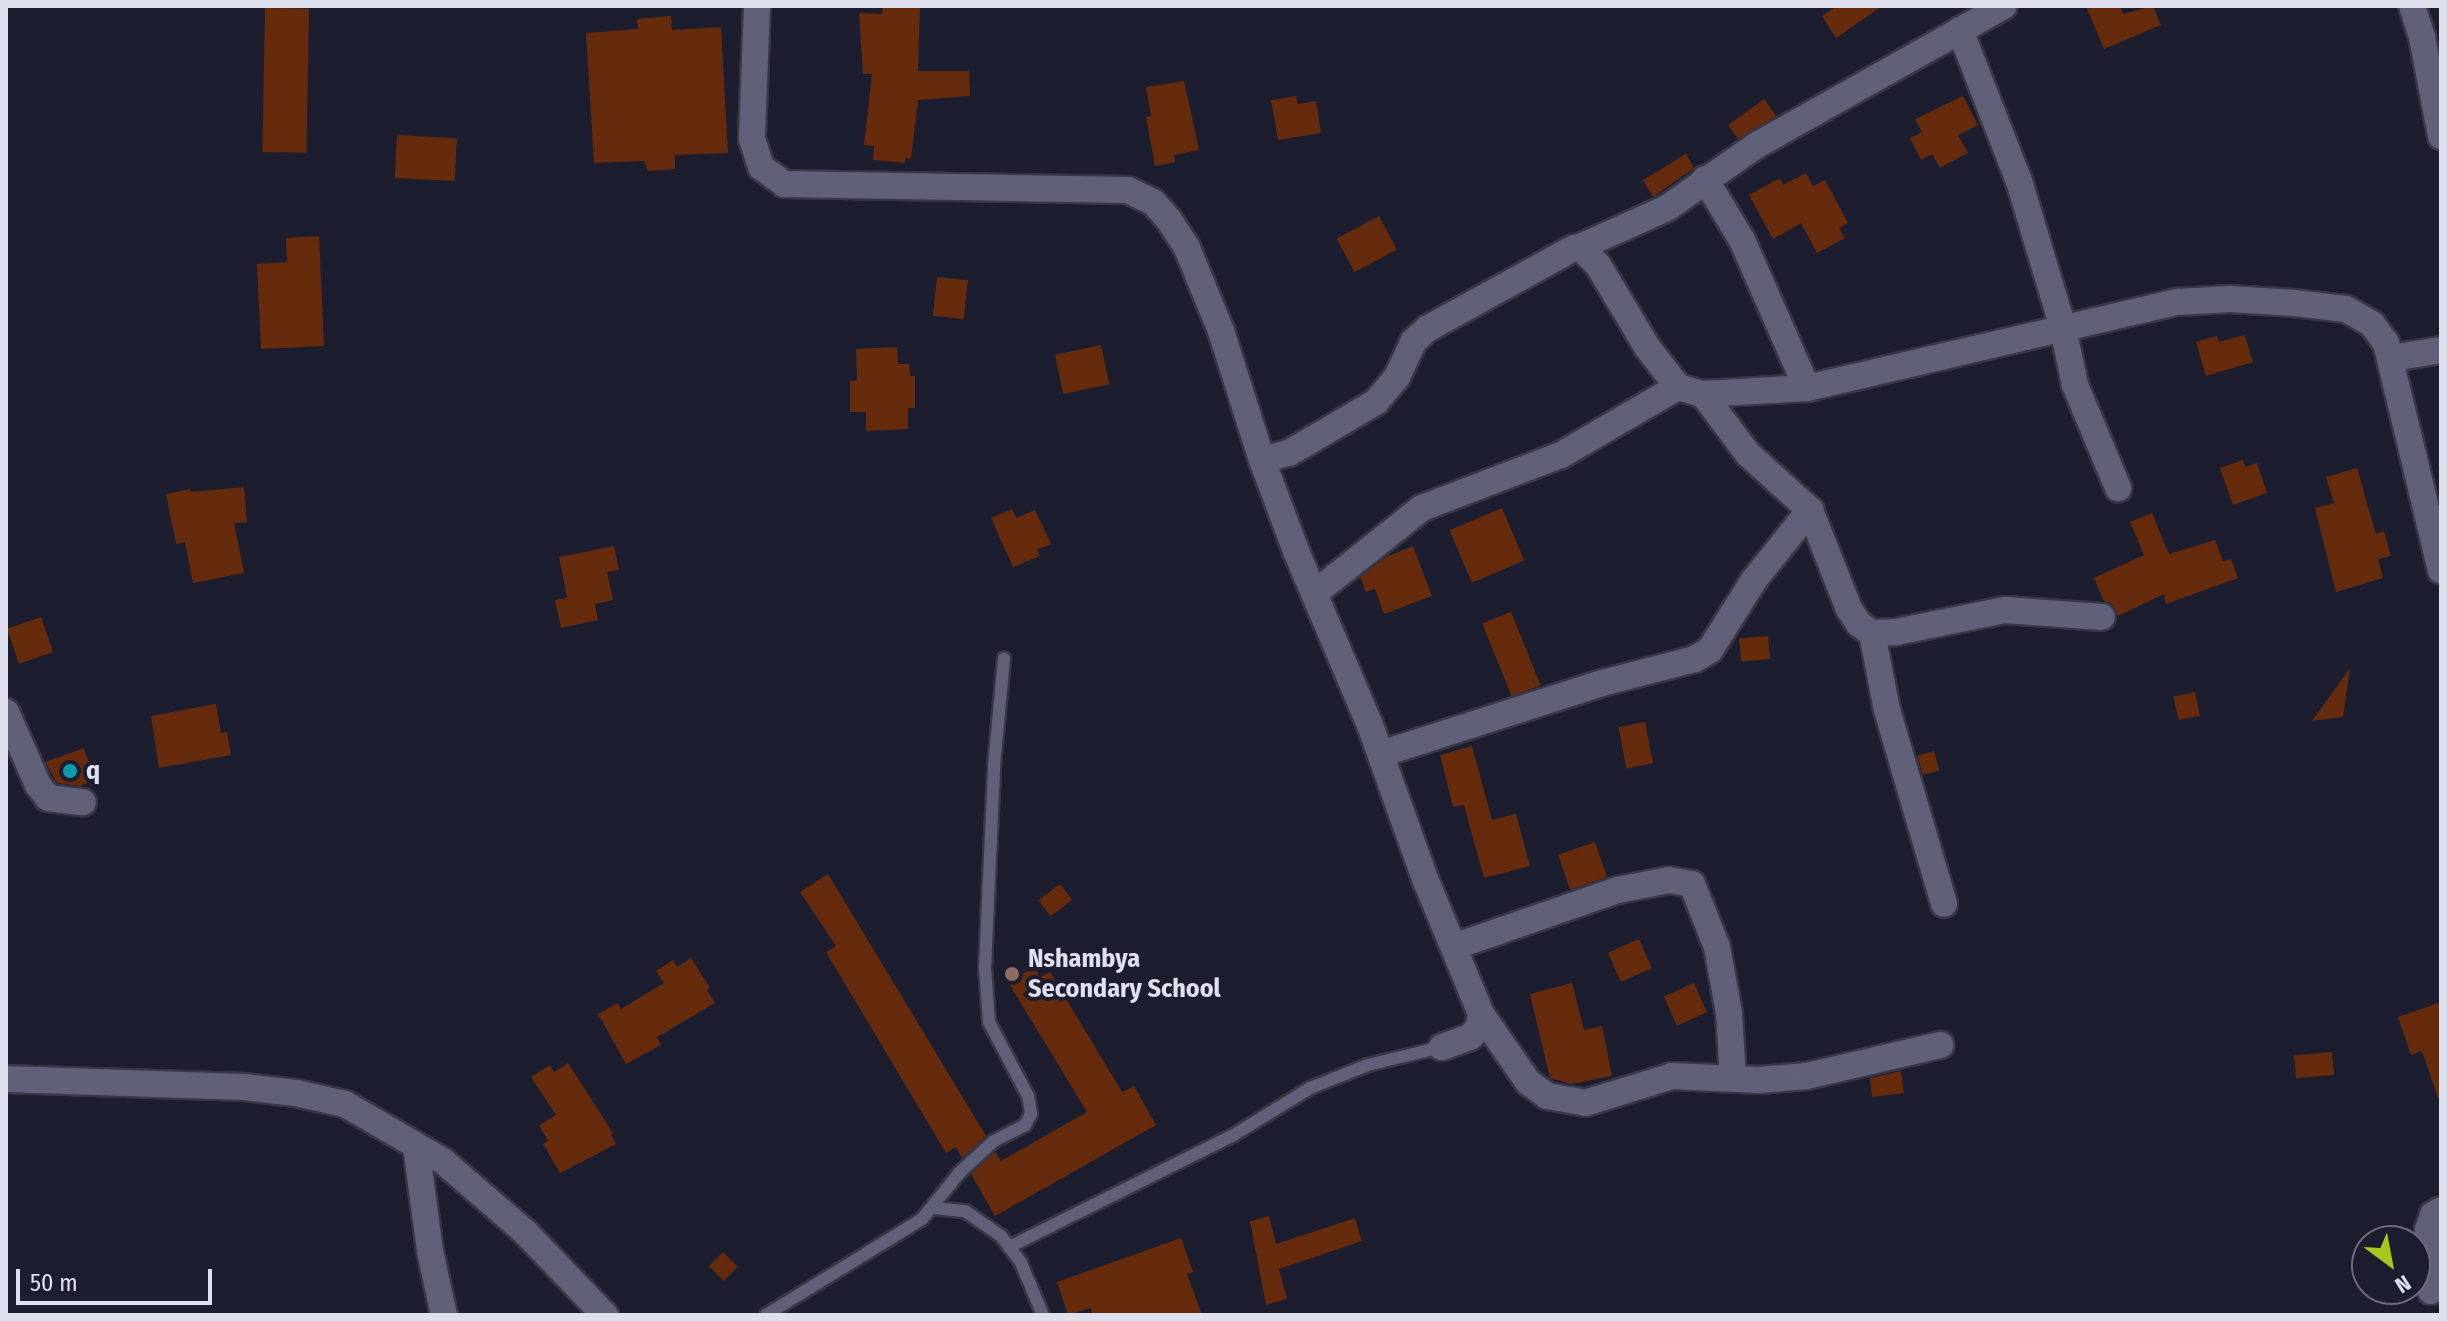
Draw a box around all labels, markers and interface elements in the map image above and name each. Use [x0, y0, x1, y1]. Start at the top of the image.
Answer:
place label: q [86, 755, 100, 787]
marker: q [61, 762, 79, 780]
place label: Nshambya Secondary School [1028, 943, 1221, 1004]
marker: Nshambya Secondary School [1003, 965, 1021, 983]
north arrow [2351, 1225, 2431, 1305]
scale bar [20, 1253, 216, 1303]
text: 50 m [30, 1269, 78, 1297]
text: N [2390, 1269, 2416, 1299]

